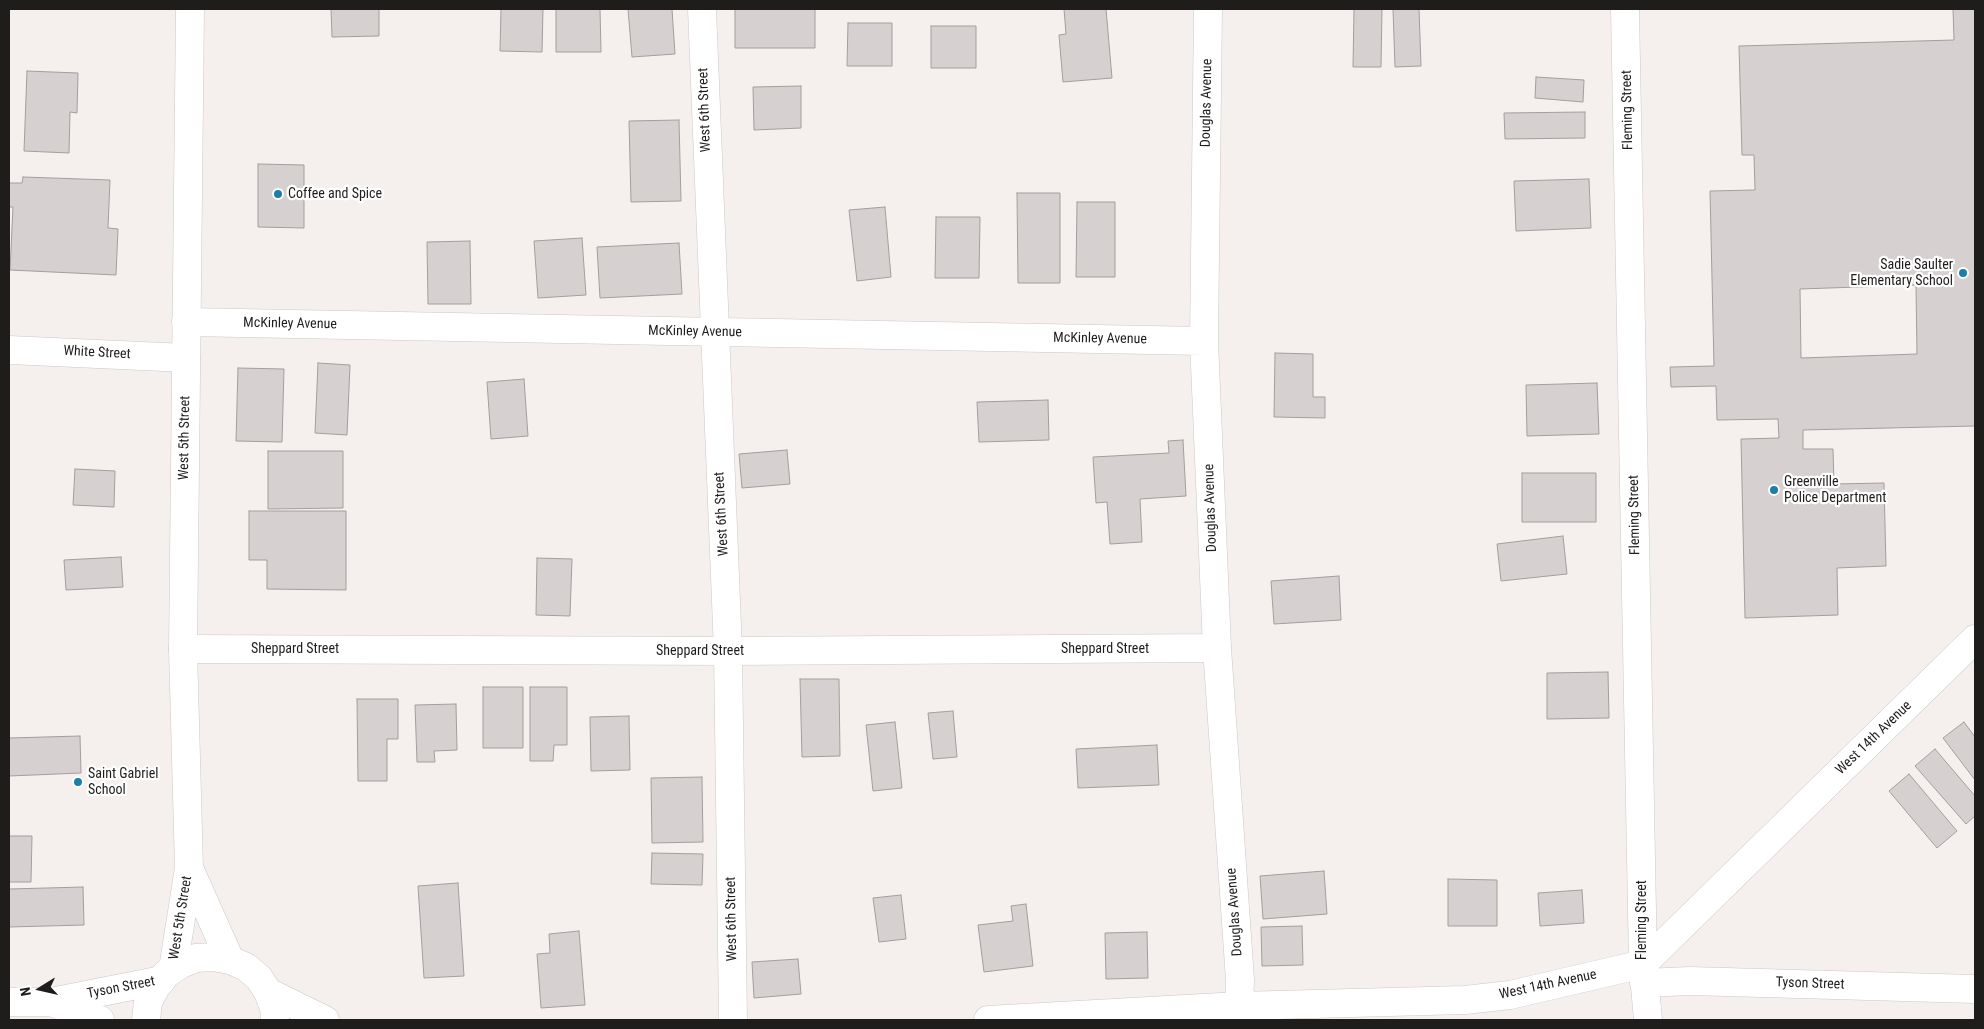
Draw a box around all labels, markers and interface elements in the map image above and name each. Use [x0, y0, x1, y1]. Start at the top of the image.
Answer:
street label: Douglas Avenue [1198, 59, 1216, 147]
street label: West 6th Street [695, 67, 715, 153]
street label: Fleming Street [1619, 70, 1637, 150]
place label: Coffee and Spice [288, 186, 382, 202]
marker: Coffee and Spice [272, 188, 284, 200]
place label: Sadie Saulter Elementary School [1850, 257, 1953, 290]
marker: Sadie Saulter Elementary School [1957, 267, 1969, 279]
street label: McKinley Avenue [243, 315, 337, 333]
street label: McKinley Avenue [648, 323, 742, 341]
street label: McKinley Avenue [1053, 330, 1147, 348]
street label: White Street [63, 343, 131, 363]
street label: West 5th Street [176, 396, 194, 480]
street label: Douglas Avenue [1201, 463, 1221, 553]
street label: West 6th Street [711, 471, 733, 557]
place label: Greenville Police Department [1784, 474, 1886, 507]
street label: Fleming Street [1626, 475, 1644, 555]
marker: Greenville Police Department [1768, 484, 1780, 496]
street label: Sheppard Street [251, 641, 339, 657]
street label: Sheppard Street [1061, 641, 1149, 657]
street label: Sheppard Street [656, 643, 744, 659]
street label: West 14th Avenue [1833, 698, 1915, 778]
place label: Saint Gabriel School [88, 766, 158, 799]
marker: Saint Gabriel School [72, 776, 84, 788]
street label: Douglas Avenue [1224, 867, 1246, 957]
street label: West 5th Street [166, 875, 196, 961]
street label: West 6th Street [723, 877, 741, 961]
street label: Fleming Street [1634, 880, 1650, 960]
north arrow [15, 964, 65, 1014]
street label: West 14th Avenue [1498, 966, 1598, 1004]
street label: Tyson Street [86, 973, 156, 1003]
street label: Tyson Street [1775, 974, 1845, 994]
text: N [17, 986, 34, 997]

